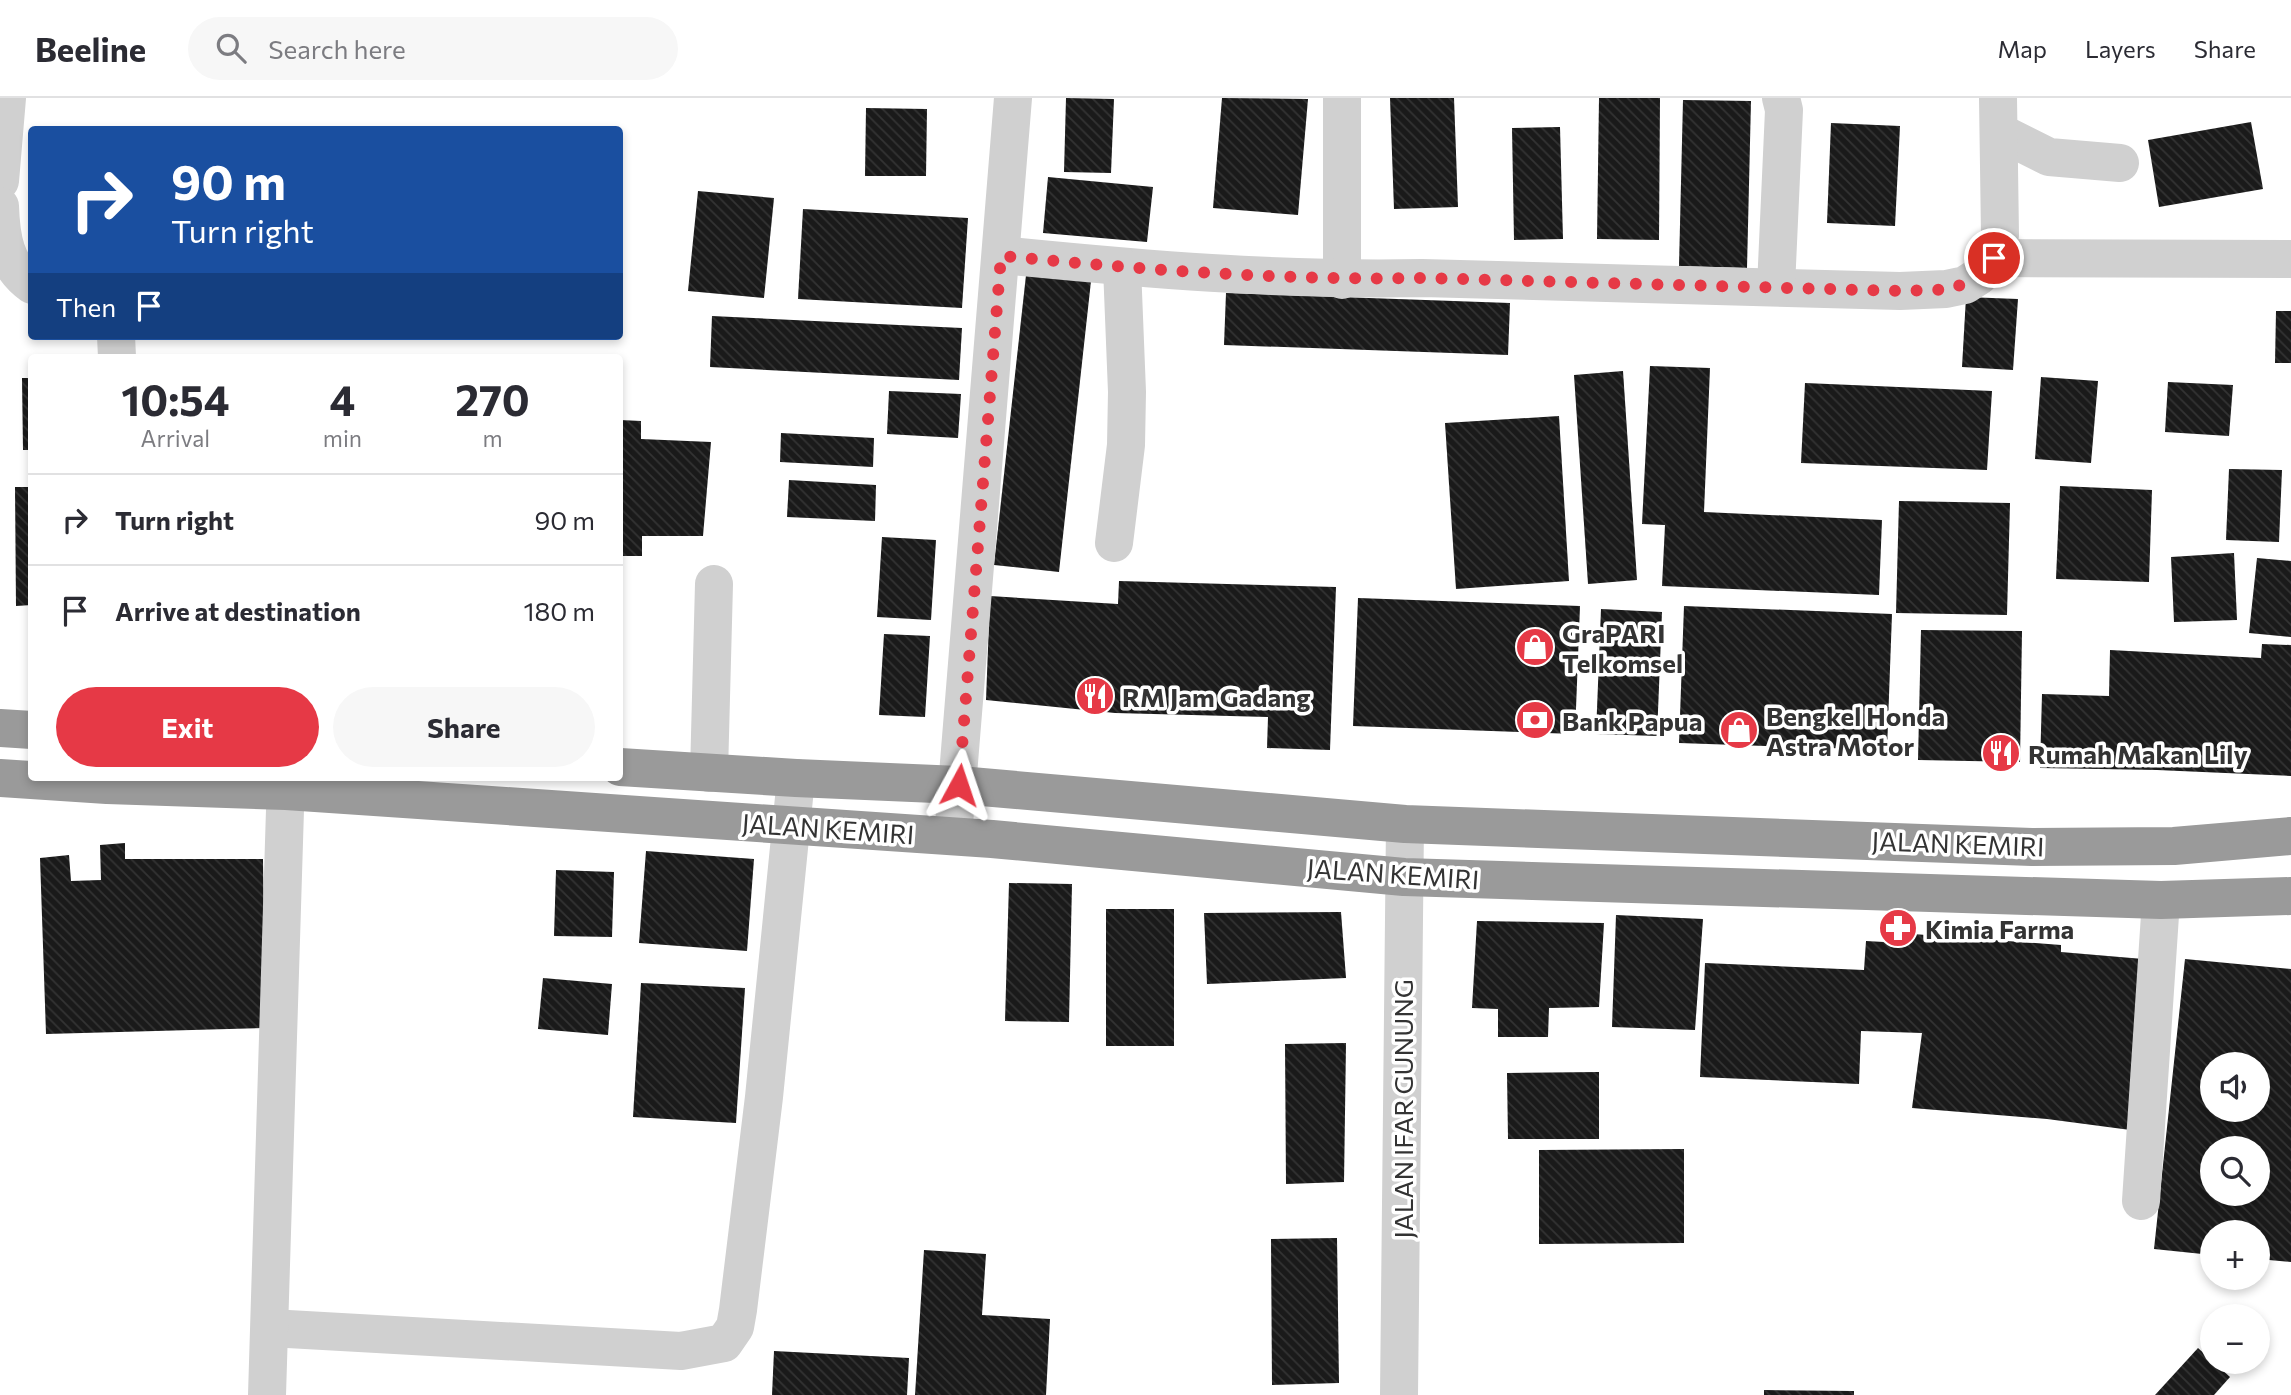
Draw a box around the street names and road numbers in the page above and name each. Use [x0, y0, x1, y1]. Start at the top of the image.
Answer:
street label: JALAN KEMIRI [741, 807, 915, 849]
street label: JALAN KEMIRI [1871, 824, 2045, 862]
street label: JALAN KEMIRI [1306, 852, 1480, 894]
street label: JALAN IFAR GUNUNG [1387, 979, 1418, 1239]

